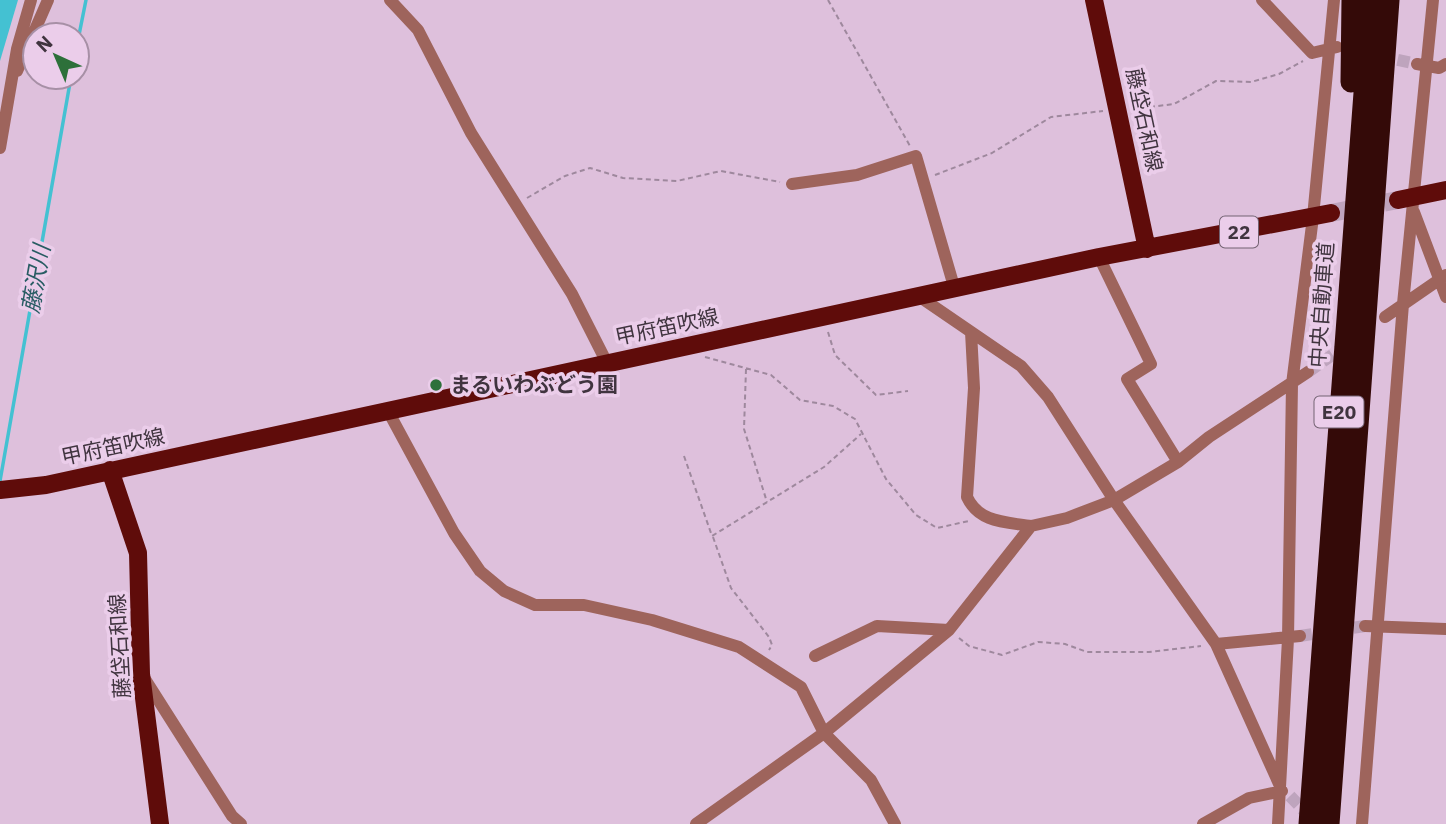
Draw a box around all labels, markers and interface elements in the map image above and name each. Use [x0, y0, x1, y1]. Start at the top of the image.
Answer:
north arrow [21, 21, 91, 91]
text: N [31, 30, 57, 57]
street label: 藤垈石和線 [1120, 66, 1170, 174]
road number: 22 [1220, 216, 1258, 248]
water label: 藤沢川 [14, 239, 56, 315]
street label: 中央自動車道 [1303, 241, 1339, 369]
street label: 甲府笛吹線 [613, 301, 721, 351]
place label: まるいわぶどう園 [450, 370, 618, 398]
marker: まるいわぶどう園 [428, 377, 444, 393]
road number: E20 [1314, 396, 1364, 428]
street label: 甲府笛吹線 [59, 421, 167, 471]
street label: 藤垈石和線 [102, 593, 136, 699]

